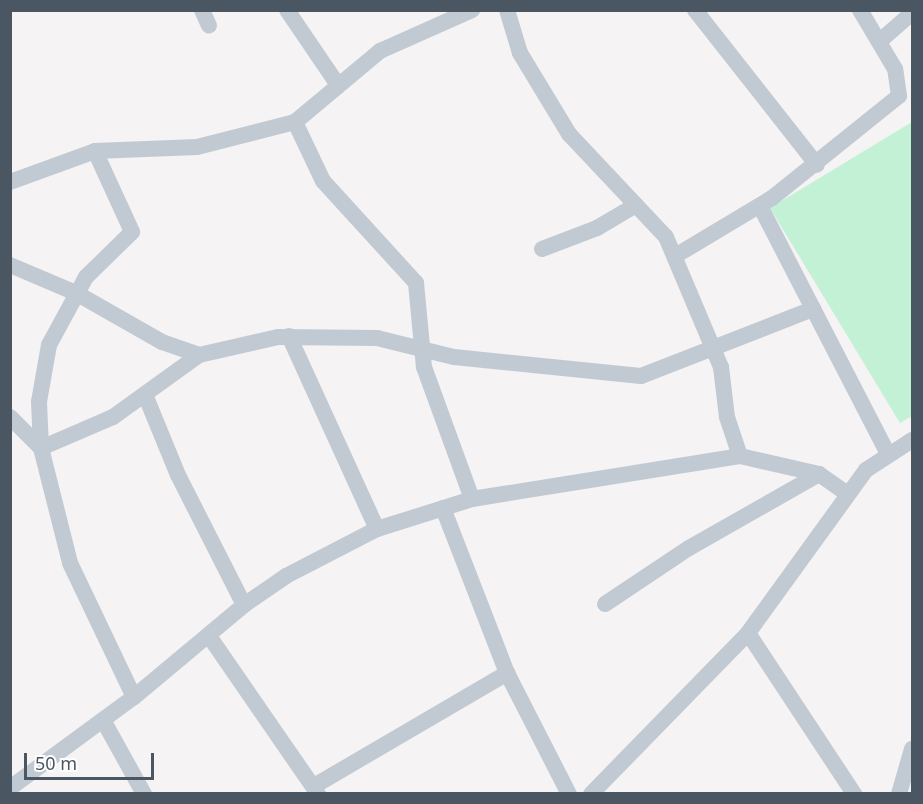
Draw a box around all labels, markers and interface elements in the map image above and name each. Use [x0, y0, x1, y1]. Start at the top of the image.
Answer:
scale bar [27, 741, 158, 779]
text: 50 m [35, 751, 77, 775]

